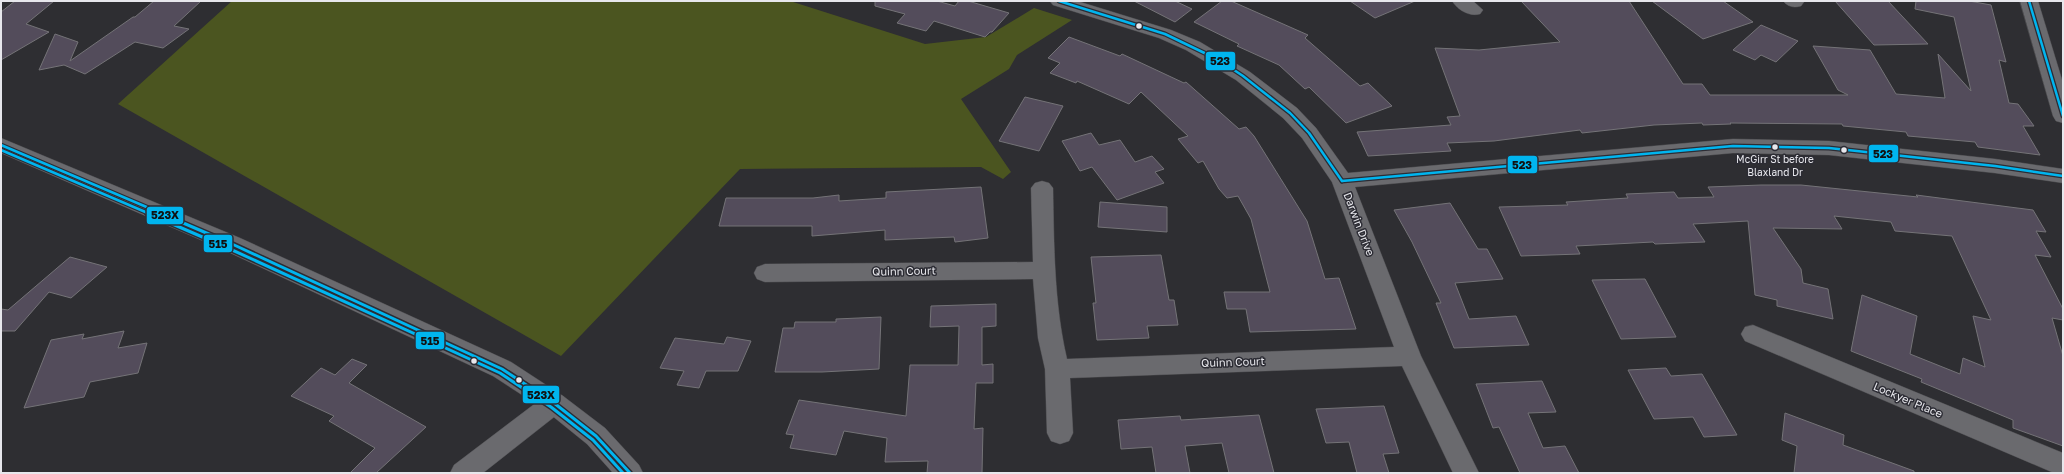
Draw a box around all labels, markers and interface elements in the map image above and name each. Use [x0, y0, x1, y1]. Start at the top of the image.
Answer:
unlabelled marker [1134, 21, 1144, 31]
line badge: 523 [1205, 51, 1236, 71]
text: 523 [1210, 54, 1230, 67]
marker: McGirr St before Blaxland Dr [1770, 142, 1780, 152]
line badge: 523 [1868, 144, 1899, 163]
unlabelled marker [1839, 145, 1849, 155]
text: 523 [1873, 147, 1893, 160]
place label: McGirr St before Blaxland Dr [1736, 153, 1814, 178]
line badge: 523 [1507, 155, 1538, 174]
text: 523 [1512, 158, 1532, 171]
street label: Darwin Drive [1341, 190, 1378, 257]
line badge: 523X [146, 206, 184, 225]
text: 523X [151, 208, 179, 221]
line badge: 515 [203, 234, 233, 253]
text: 515 [208, 237, 228, 250]
street label: Quinn Court [872, 263, 936, 278]
line badge: 515 [415, 331, 445, 350]
text: 515 [420, 334, 440, 347]
street label: Quinn Court [1201, 354, 1265, 369]
unlabelled marker [469, 356, 479, 366]
unlabelled marker [514, 375, 524, 385]
street label: Lockyer Place [1872, 379, 1945, 420]
line badge: 523X [522, 385, 560, 404]
text: 523X [527, 388, 555, 401]

